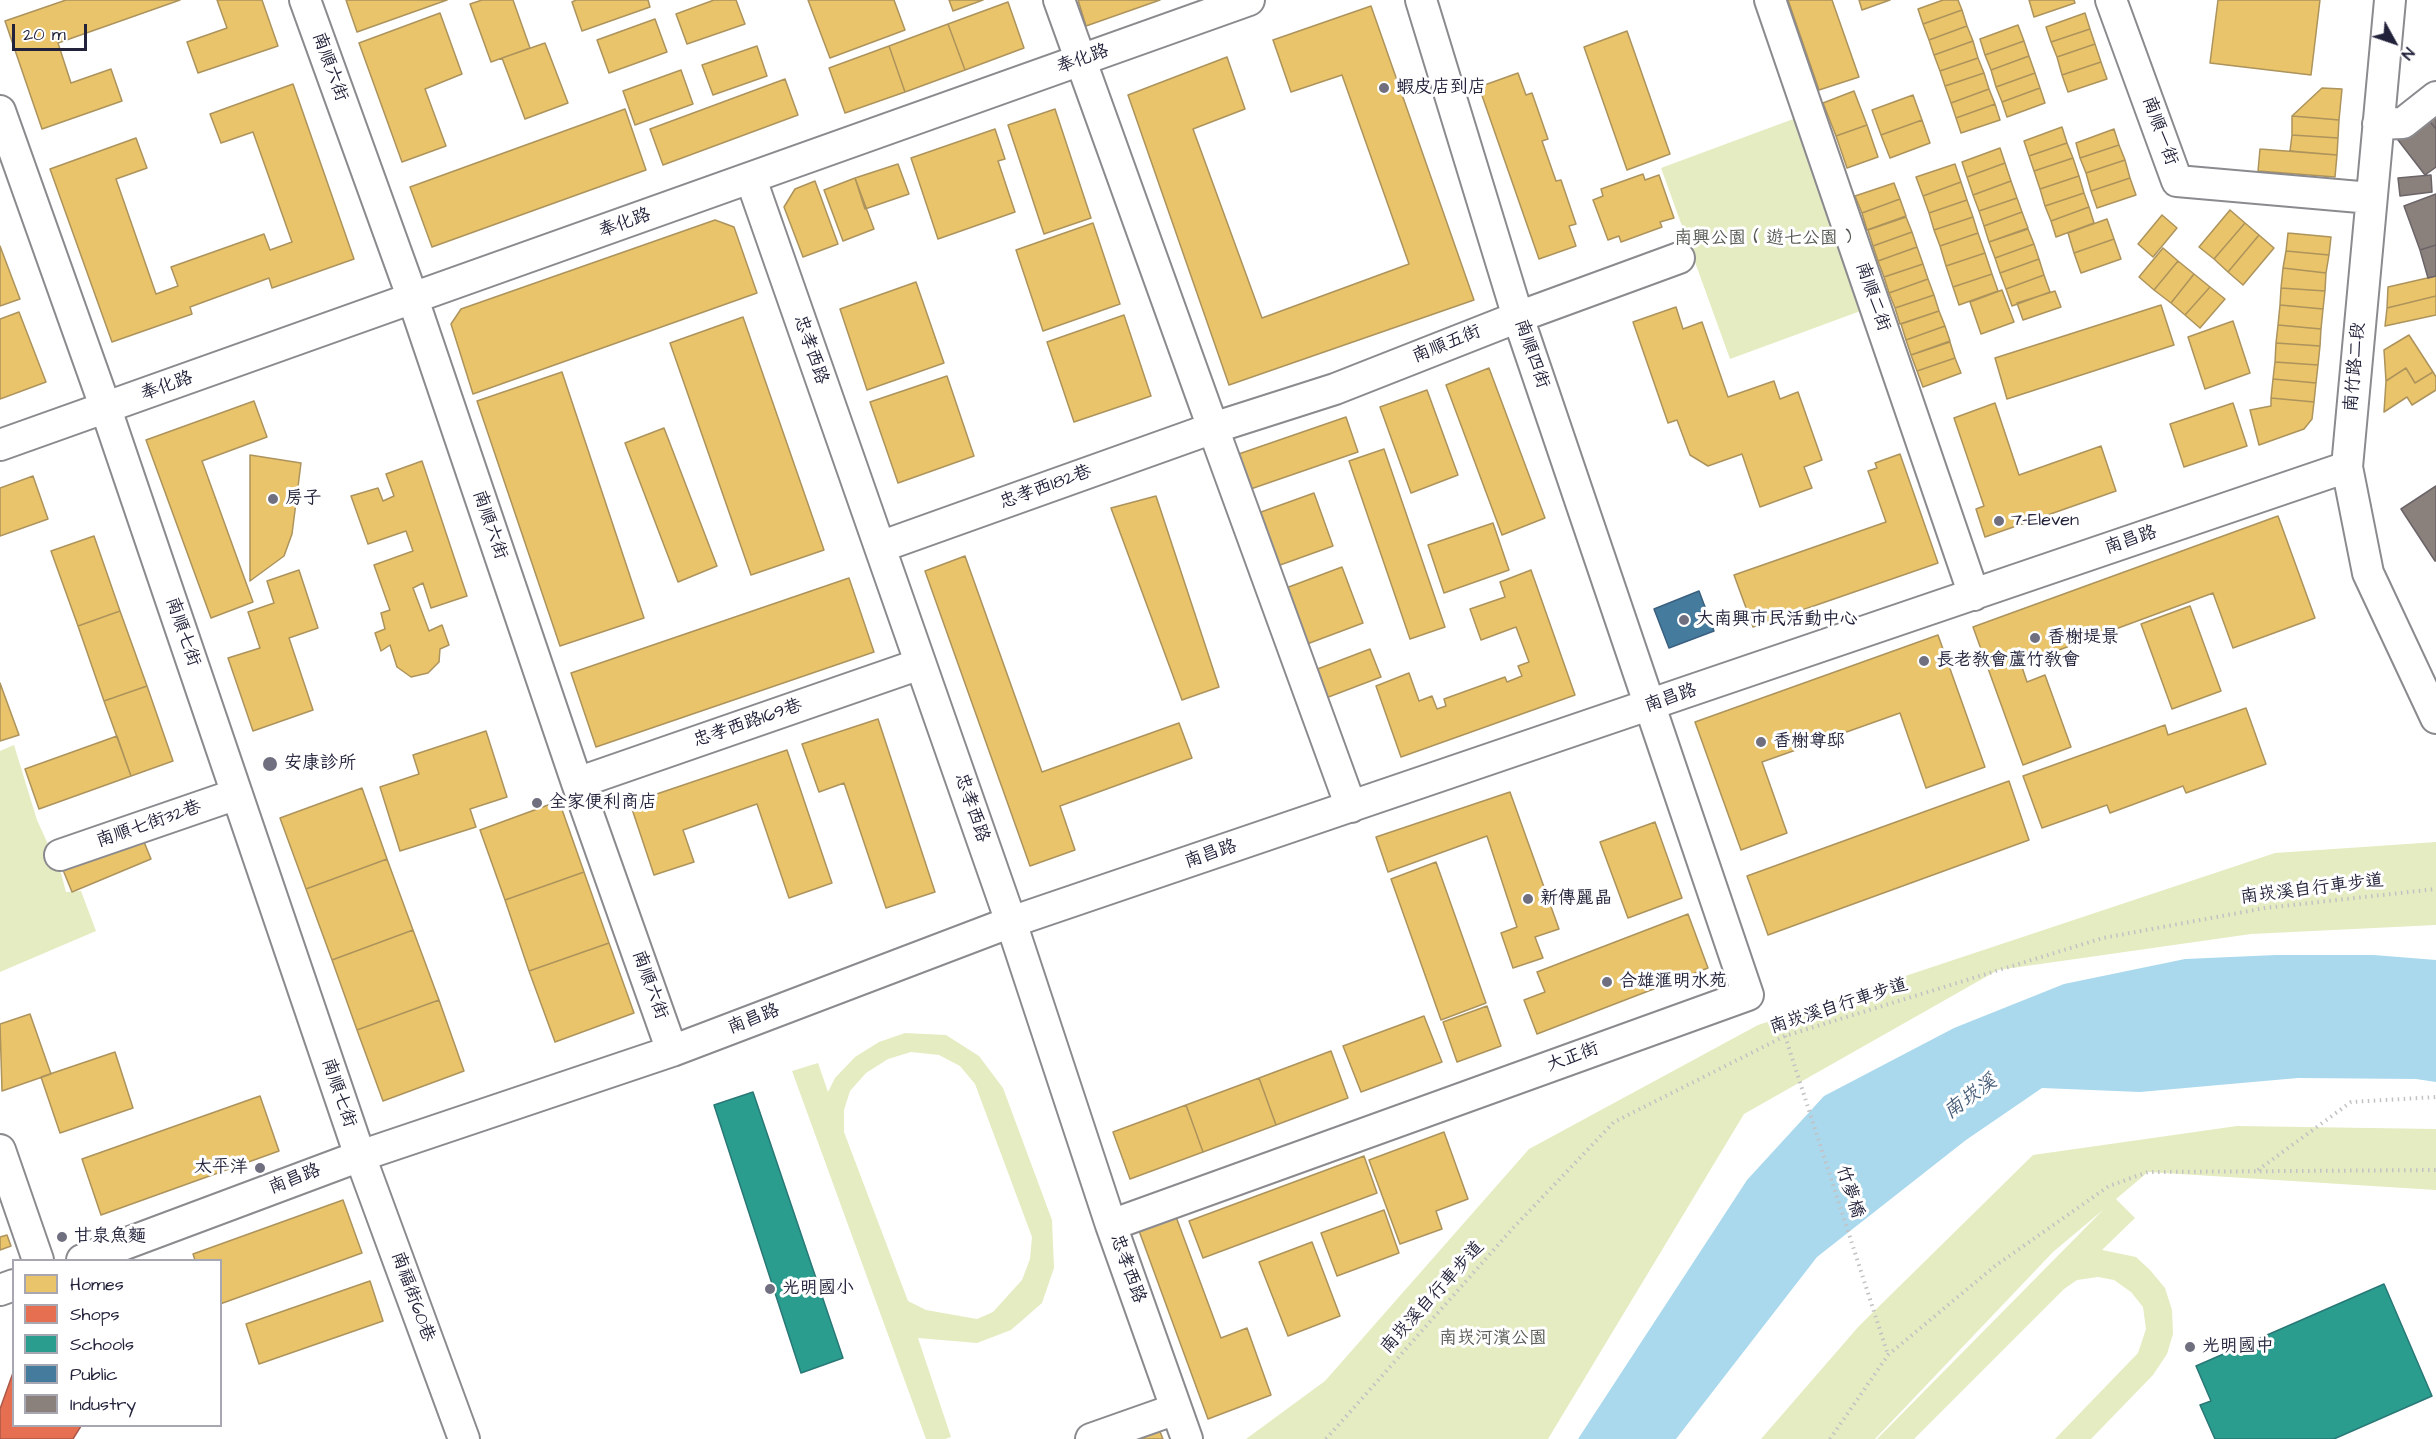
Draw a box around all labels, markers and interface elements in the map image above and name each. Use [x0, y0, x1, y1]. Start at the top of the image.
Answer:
scale bar [15, 12, 90, 50]
north arrow [2364, 12, 2424, 72]
text: 20 m [23, 22, 66, 47]
street label: 南順六街 [307, 29, 351, 105]
street label: 奉化路 [1054, 41, 1112, 79]
text: N [2396, 43, 2419, 64]
place label: 蝦皮店到店 [1396, 77, 1486, 99]
marker: 蝦皮店到店 [1377, 81, 1391, 95]
street label: 南順一街 [2137, 93, 2181, 169]
street label: 奉化路 [596, 205, 654, 243]
park label: 南興公園 ( 遊七公園 ) [1674, 228, 1852, 250]
street label: 南順二街 [1850, 259, 1894, 335]
street label: 忠孝西路 [788, 312, 832, 388]
street label: 南順四街 [1509, 316, 1553, 392]
street label: 南竹路二段 [2341, 321, 2371, 413]
street label: 南順五街 [1410, 322, 1484, 368]
street label: 奉化路 [138, 368, 196, 406]
street label: 忠孝西182巷 [997, 461, 1095, 515]
street label: 南順六街 [467, 487, 511, 563]
place label: 房子 [285, 488, 321, 510]
marker: 房子 [266, 492, 280, 506]
place label: 7-Eleven [2011, 510, 2079, 532]
marker: 7-Eleven [1992, 514, 2006, 528]
street label: 南昌路 [2102, 522, 2160, 560]
street label: 南順七街 [160, 594, 204, 670]
place label: 大南興市民活動中心 [1696, 609, 1858, 631]
marker: 大南興市民活動中心 [1677, 613, 1691, 627]
place label: 香榭堤景 [2047, 627, 2119, 649]
marker: 香榭堤景 [2028, 631, 2042, 645]
place label: 長老教會蘆竹教會 [1936, 650, 2080, 672]
marker: 長老教會蘆竹教會 [1917, 654, 1931, 668]
street label: 南昌路 [1642, 680, 1700, 718]
street label: 忠孝西路169巷 [691, 695, 805, 753]
place label: 香榭尊邸 [1773, 731, 1845, 753]
marker: 香榭尊邸 [1754, 735, 1768, 749]
place label: 安康診所 [284, 753, 356, 775]
marker: 安康診所 [261, 755, 279, 773]
street label: 忠孝西路 [949, 770, 993, 846]
place label: 全家便利商店 [549, 792, 657, 814]
marker: 全家便利商店 [530, 796, 544, 810]
street label: 南順七街32巷 [94, 797, 204, 853]
street label: 南昌路 [1182, 836, 1240, 874]
street label: 南崁溪自行車步道 [2239, 871, 2385, 909]
place label: 新傳麗晶 [1540, 888, 1612, 910]
marker: 新傳麗晶 [1521, 892, 1535, 906]
street label: 南順六街 [627, 947, 671, 1023]
place label: 合雄滙明水苑 [1619, 971, 1727, 993]
street label: 南崁溪自行車步道 [1767, 974, 1911, 1040]
marker: 合雄滙明水苑 [1600, 975, 1614, 989]
street label: 南昌路 [725, 1000, 783, 1040]
street label: 大正街 [1544, 1039, 1602, 1077]
street label: 南順七街 [316, 1055, 360, 1131]
water label: 南崁溪 [1940, 1071, 2002, 1125]
place label: 太平洋 [194, 1157, 248, 1179]
street label: 南昌路 [266, 1160, 324, 1200]
marker: 太平洋 [253, 1161, 267, 1175]
street label: 竹夢橋 [1830, 1163, 1868, 1221]
place label: 甘泉魚麵 [74, 1226, 146, 1248]
marker: 甘泉魚麵 [55, 1230, 69, 1244]
street label: 忠孝西路 [1105, 1231, 1149, 1307]
street label: 南崁溪自行車步道 [1377, 1237, 1489, 1359]
street label: 南福街60巷 [386, 1249, 438, 1345]
legend [12, 1259, 222, 1427]
text: Homes [70, 1272, 124, 1297]
place label: 光明國小 [782, 1278, 854, 1300]
marker: 光明國小 [763, 1282, 777, 1296]
text: Shops [70, 1302, 120, 1327]
park label: 南崁河濱公園 [1439, 1328, 1547, 1350]
text: Schools [70, 1332, 134, 1357]
place label: 光明國中 [2202, 1336, 2274, 1358]
marker: 光明國中 [2183, 1340, 2197, 1354]
text: Public [70, 1362, 118, 1387]
text: Industry [70, 1392, 136, 1417]

